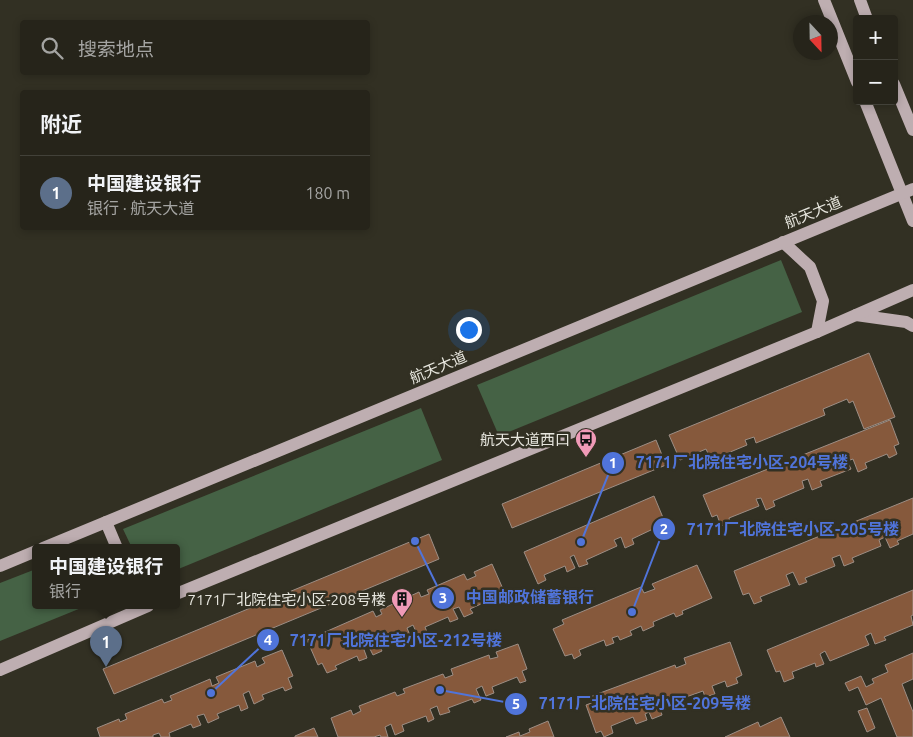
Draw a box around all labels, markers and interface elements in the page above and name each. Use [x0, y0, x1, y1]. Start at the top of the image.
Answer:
north arrow [793, 15, 838, 60]
map controls [853, 15, 898, 105]
button: + [853, 15, 898, 60]
search box [20, 20, 370, 75]
icon: search [38, 34, 66, 62]
text: 搜索地点 [78, 38, 154, 60]
button: − [853, 60, 898, 105]
text: 附近 [40, 112, 82, 136]
text: 中国建设银行 [87, 172, 201, 194]
text: 1 [51, 184, 61, 202]
text: 180 m [305, 184, 350, 202]
street label: 航天大道 [782, 193, 844, 231]
text: 银行 · 航天大道 [87, 199, 194, 217]
your location [456, 317, 482, 343]
street label: 航天大道 [407, 347, 469, 387]
bus stop icon: 航天大道西口 [574, 427, 598, 458]
place label: 航天大道西口 [480, 431, 570, 448]
callout: 7171厂北院住宅小区-204号楼 [601, 447, 858, 478]
text: 7171厂北院住宅小区-204号楼 [636, 453, 848, 471]
text: 1 [609, 454, 617, 471]
callout: 7171厂北院住宅小区-205号楼 [652, 514, 909, 545]
text: 2 [660, 520, 668, 537]
text: 7171厂北院住宅小区-205号楼 [687, 520, 899, 538]
popup [32, 544, 180, 609]
text: 中国建设银行 [49, 555, 163, 577]
text: 银行 [49, 582, 81, 600]
callout: 中国邮政储蓄银行 [431, 582, 604, 613]
building icon: 7171厂北院住宅小区-208号楼 [390, 587, 414, 618]
text: 中国邮政储蓄银行 [466, 588, 594, 606]
text: 3 [439, 589, 447, 606]
place label: 7171厂北院住宅小区-208号楼 [187, 591, 386, 608]
callout: 7171厂北院住宅小区-212号楼 [255, 625, 513, 656]
pin: 1 [90, 626, 122, 667]
text: 4 [264, 631, 272, 648]
text: 7171厂北院住宅小区-212号楼 [290, 631, 502, 649]
callout: 7171厂北院住宅小区-209号楼 [503, 688, 761, 719]
text: 7171厂北院住宅小区-209号楼 [539, 694, 751, 712]
text: 5 [512, 695, 520, 712]

